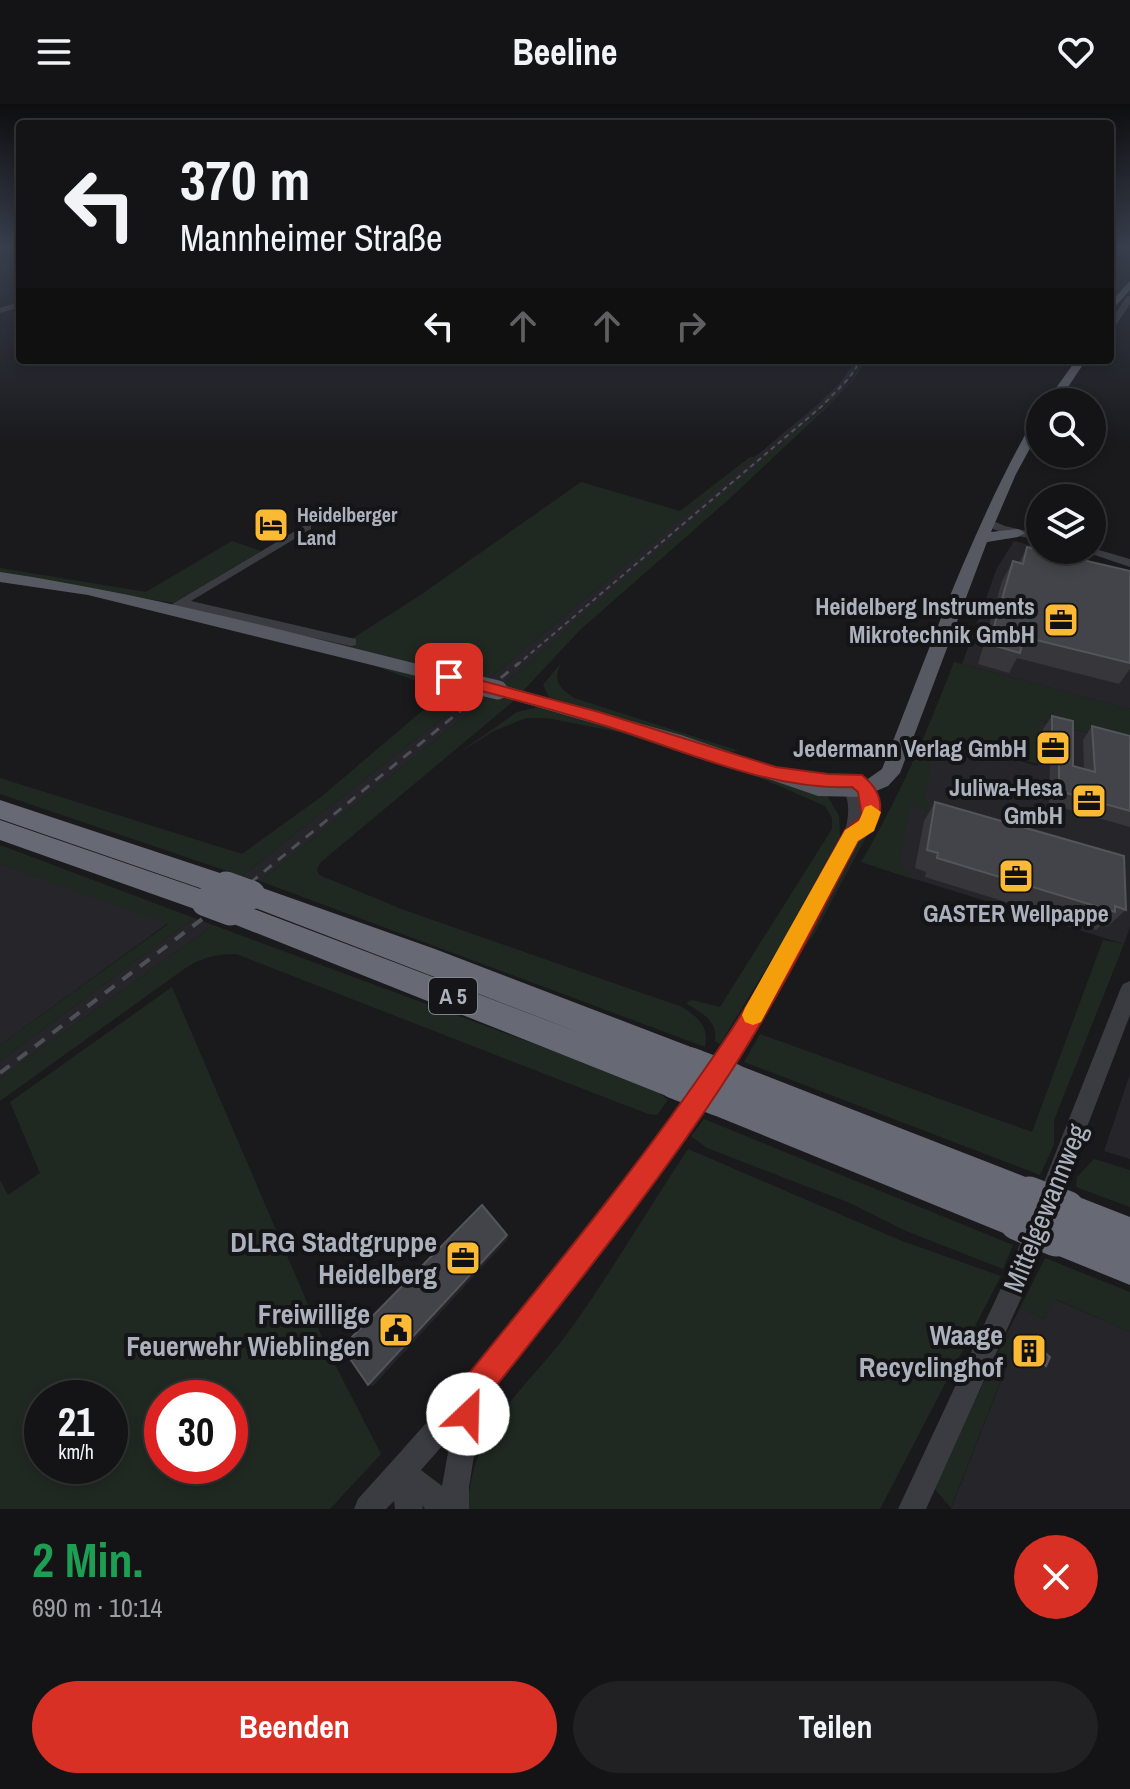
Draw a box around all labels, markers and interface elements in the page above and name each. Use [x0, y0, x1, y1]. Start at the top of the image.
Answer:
text: Beeline [512, 28, 618, 76]
icon: menu [32, 30, 76, 74]
icon: heart [1054, 30, 1098, 74]
text: 370 m [180, 142, 310, 217]
icon: left [48, 152, 152, 256]
text: Mannheimer Straße [180, 214, 443, 262]
icon: left [417, 304, 461, 348]
icon: ahead [501, 304, 545, 348]
icon: ahead [585, 304, 629, 348]
icon: right [669, 304, 713, 348]
map controls [1026, 388, 1106, 564]
button: search [1026, 388, 1106, 468]
button: layers [1026, 484, 1106, 564]
place label: Heidelberger Land [297, 501, 398, 551]
hotel icon: Heidelberger Land [252, 506, 290, 544]
place label: Heidelberg Instruments Mikrotechnik GmbH [815, 590, 1035, 650]
office icon: Heidelberg Instruments Mikrotechnik GmbH [1042, 601, 1080, 639]
pin [415, 643, 483, 711]
icon: arrive [427, 655, 471, 699]
office icon: Jedermann Verlag GmbH [1034, 729, 1072, 767]
place label: Jedermann Verlag GmbH [793, 732, 1027, 764]
place label: Juliwa-Hesa GmbH [949, 771, 1063, 831]
office icon: Juliwa-Hesa GmbH [1070, 782, 1108, 820]
office icon: GASTER Wellpappe [997, 857, 1035, 895]
place label: GASTER Wellpappe [923, 897, 1109, 929]
road number: A 5 [429, 978, 477, 1014]
street label: Mittelgewannweg [994, 1118, 1096, 1298]
place label: DLRG Stadtgruppe Heidelberg [230, 1223, 437, 1293]
office icon: DLRG Stadtgruppe Heidelberg [444, 1239, 482, 1277]
place label: Freiwillige Feuerwehr Wieblingen [126, 1295, 370, 1365]
public building icon: Freiwillige Feuerwehr Wieblingen [377, 1311, 415, 1349]
place label: Waage Recyclinghof [859, 1316, 1003, 1386]
building icon: Waage Recyclinghof [1010, 1332, 1048, 1370]
position arrow [426, 1372, 510, 1456]
speed limit sign: 30 [144, 1380, 248, 1484]
text: 21 [58, 1395, 94, 1448]
text: km/h [58, 1438, 94, 1465]
text: 2 Min. [32, 1527, 144, 1592]
button: close [1014, 1535, 1098, 1619]
text: 690 m · 10:14 [32, 1590, 162, 1625]
button: Beenden [32, 1681, 557, 1773]
button: Teilen [573, 1681, 1098, 1773]

